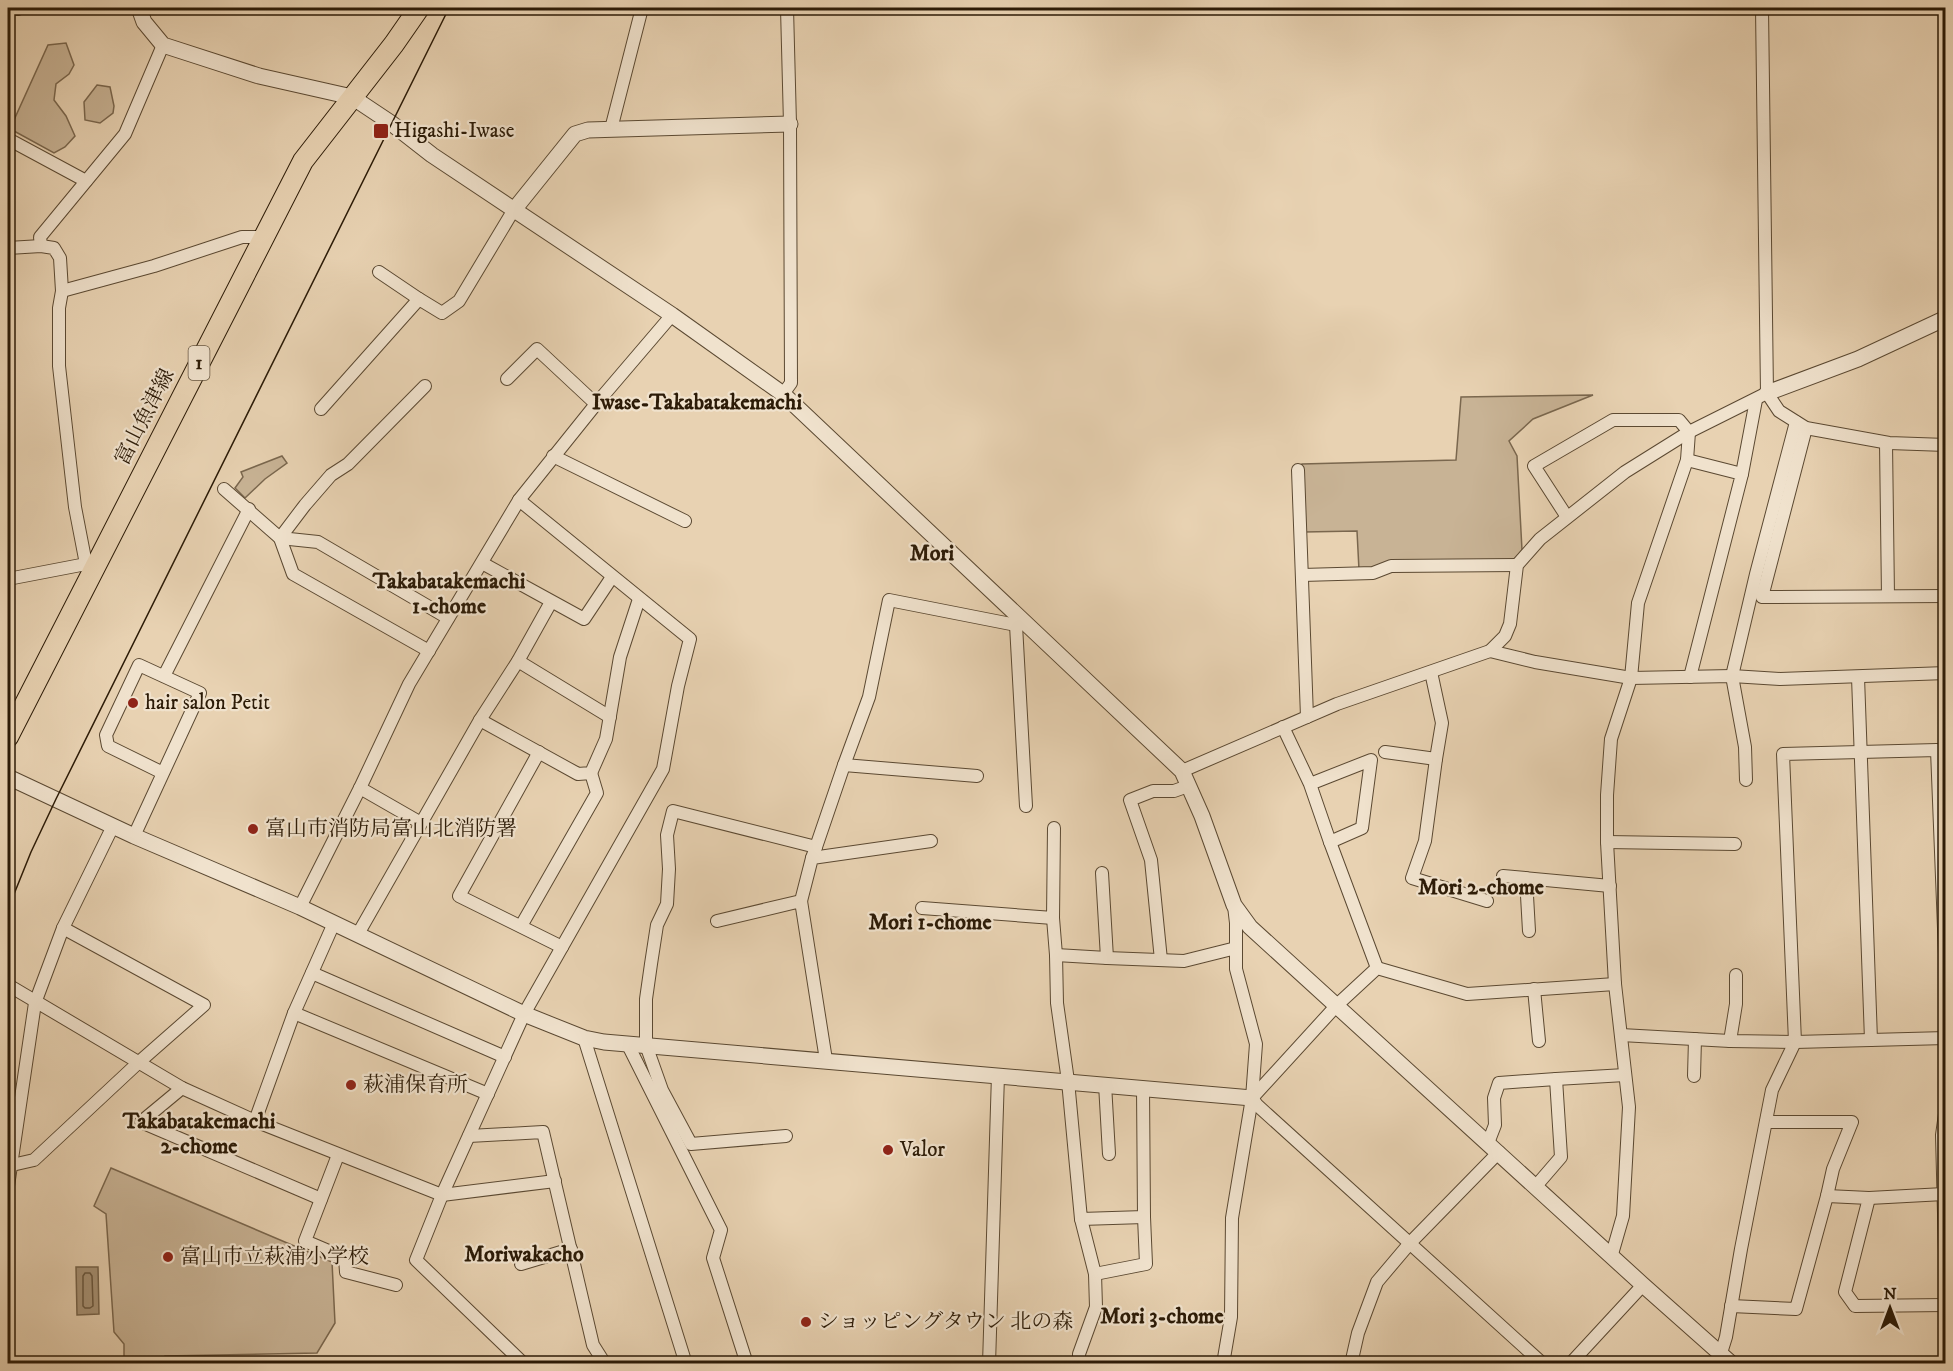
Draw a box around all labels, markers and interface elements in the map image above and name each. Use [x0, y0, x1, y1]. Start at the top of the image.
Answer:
place label: Higashi-Iwase [394, 118, 515, 144]
marker: Higashi-Iwase [372, 122, 390, 140]
road number: 1 [188, 346, 210, 380]
street label: 富山魚津線 [110, 364, 180, 470]
district label: Iwase-Takabatakemachi [592, 389, 802, 416]
district label: Mori [910, 540, 954, 567]
district label: Takabatakemachi 1-chome [372, 568, 526, 620]
place label: hair salon Petit [145, 690, 270, 716]
marker: hair salon Petit [126, 696, 140, 710]
place label: 富山市消防局富山北消防署 [265, 816, 517, 842]
marker: 富山市消防局富山北消防署 [246, 822, 260, 836]
district label: Mori 2-chome [1418, 874, 1544, 901]
district label: Mori 1-chome [868, 909, 992, 936]
place label: 萩浦保育所 [363, 1072, 468, 1098]
marker: 萩浦保育所 [344, 1078, 358, 1092]
district label: Takabatakemachi 2-chome [122, 1108, 276, 1160]
place label: Valor [899, 1137, 945, 1163]
marker: Valor [881, 1143, 895, 1157]
district label: Moriwakacho [464, 1241, 584, 1268]
place label: 富山市立萩浦小学校 [180, 1244, 369, 1270]
marker: 富山市立萩浦小学校 [161, 1250, 175, 1264]
north arrow [1860, 1278, 1920, 1338]
text: N [1883, 1284, 1897, 1304]
district label: Mori 3-chome [1100, 1303, 1224, 1330]
place label: ショッピングタウン 北の森 [818, 1309, 1073, 1335]
marker: ショッピングタウン 北の森 [799, 1315, 813, 1329]

